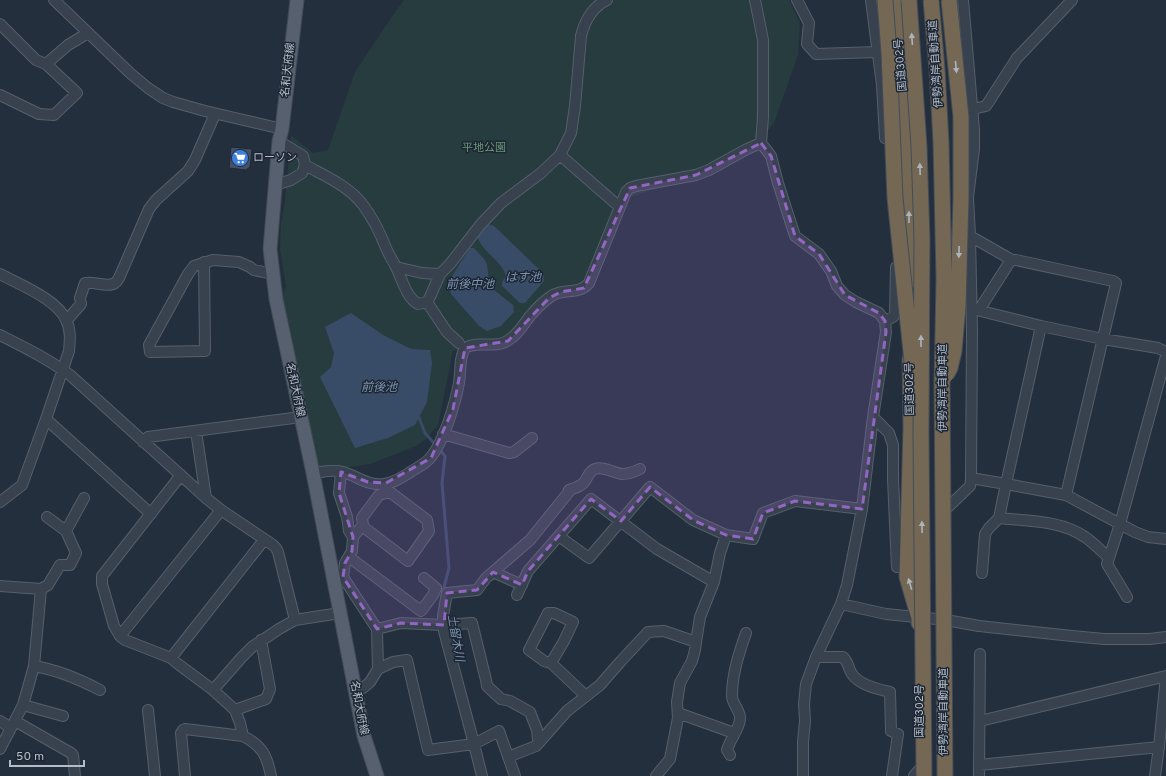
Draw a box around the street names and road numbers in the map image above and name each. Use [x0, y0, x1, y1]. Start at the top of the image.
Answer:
street label: 伊勢湾岸自動車道 [926, 20, 946, 108]
street label: 国道302号 [892, 38, 910, 92]
street label: 名和大府線 [278, 42, 298, 98]
street label: 伊勢湾岸自動車道 [936, 344, 950, 432]
street label: 名和大府線 [282, 362, 308, 418]
street label: 国道302号 [903, 362, 917, 416]
street label: 伊勢湾岸自動車道 [937, 668, 951, 756]
street label: 名和大府線 [347, 680, 371, 736]
street label: 国道302号 [913, 684, 927, 738]

